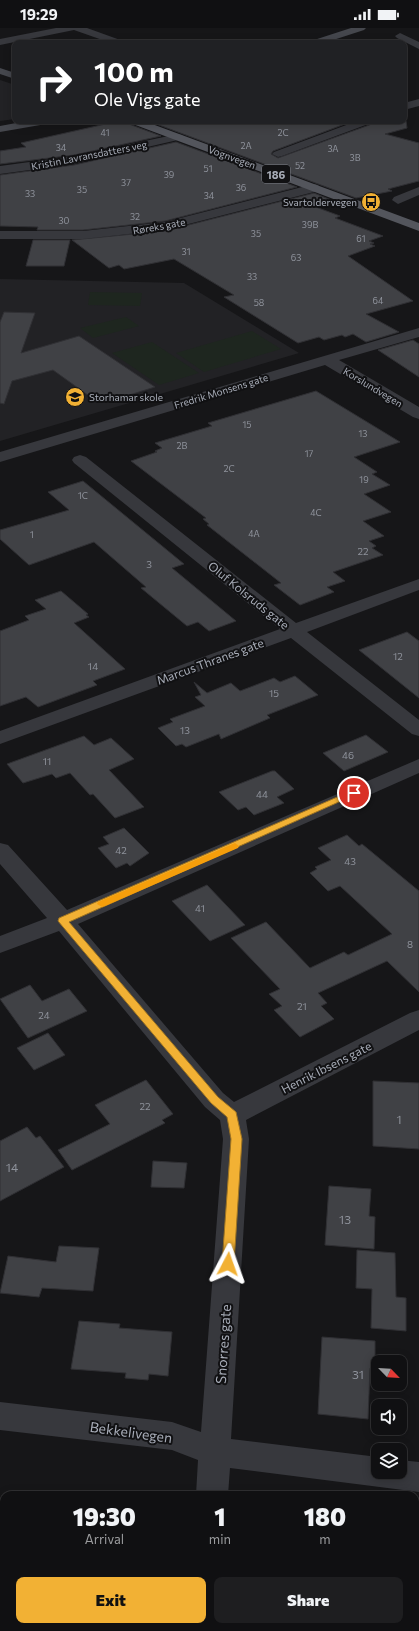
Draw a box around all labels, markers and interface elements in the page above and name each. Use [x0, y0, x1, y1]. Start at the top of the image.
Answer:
text: 19:29 [20, 5, 58, 23]
text: 100 m [94, 54, 174, 88]
icon: right [28, 56, 80, 108]
text: Ole Vigs gate [94, 88, 200, 110]
house number: 41 [101, 127, 109, 138]
house number: 2C [277, 127, 289, 138]
street label: Kristin Lavransdatters veg [30, 138, 149, 172]
house number: 2A [240, 140, 252, 151]
house number: 34 [56, 142, 67, 153]
street label: Vognvegen [207, 143, 257, 171]
house number: 3A [327, 143, 339, 154]
house number: 3B [350, 152, 361, 163]
house number: 52 [295, 160, 305, 171]
house number: 51 [203, 163, 213, 174]
road number: 186 [262, 165, 290, 183]
house number: 39 [164, 169, 174, 180]
house number: 37 [121, 177, 131, 188]
house number: 36 [236, 182, 246, 193]
house number: 35 [77, 184, 87, 195]
house number: 33 [25, 188, 35, 199]
house number: 34 [204, 190, 215, 201]
bus stop icon: Svartoldervegen [360, 191, 382, 213]
place label: Svartoldervegen [283, 196, 357, 208]
house number: 32 [130, 211, 140, 222]
house number: 30 [58, 215, 70, 226]
street label: Røreks gate [132, 215, 186, 237]
house number: 39B [302, 219, 318, 230]
house number: 35 [251, 228, 261, 239]
house number: 61 [356, 233, 366, 244]
house number: 31 [182, 246, 190, 257]
house number: 63 [291, 252, 301, 263]
house number: 33 [247, 271, 257, 282]
house number: 64 [373, 295, 384, 306]
house number: 58 [254, 297, 264, 308]
street label: Korslundvegen [341, 365, 405, 409]
street label: Fredrik Monsens gate [173, 371, 269, 411]
school or university icon: Storhamar skole [64, 386, 86, 408]
place label: Storhamar skole [89, 391, 163, 403]
house number: 15 [242, 419, 252, 430]
house number: 13 [359, 428, 367, 439]
house number: 2B [177, 440, 188, 451]
house number: 17 [305, 448, 314, 459]
house number: 2C [223, 463, 235, 474]
house number: 19 [359, 474, 369, 485]
house number: 1C [78, 490, 88, 501]
house number: 4C [310, 507, 322, 518]
house number: 4A [248, 528, 260, 539]
house number: 1 [30, 529, 34, 540]
house number: 22 [357, 545, 369, 557]
house number: 3 [146, 558, 152, 570]
street label: Oluf Kolsruds gate [206, 558, 292, 632]
street label: Marcus Thranes gate [155, 635, 265, 687]
house number: 12 [393, 650, 403, 662]
house number: 14 [88, 660, 98, 672]
house number: 15 [269, 687, 279, 699]
house number: 13 [180, 724, 190, 736]
house number: 46 [342, 749, 354, 761]
house number: 11 [43, 755, 51, 767]
pin [337, 776, 371, 810]
icon: arrive [343, 782, 365, 804]
house number: 44 [256, 788, 268, 800]
house number: 42 [115, 844, 127, 856]
house number: 43 [344, 855, 356, 867]
house number: 41 [195, 902, 205, 914]
house number: 8 [407, 938, 413, 950]
house number: 21 [297, 1000, 307, 1012]
house number: 24 [38, 1009, 50, 1021]
street label: Henrik Ibsens gate [278, 1038, 374, 1096]
house number: 22 [139, 1100, 151, 1112]
house number: 1 [396, 1112, 402, 1126]
house number: 14 [6, 1160, 18, 1174]
house number: 13 [339, 1212, 351, 1226]
position arrow [207, 1243, 249, 1285]
street label: Snorres gate [212, 1304, 234, 1384]
north arrow [371, 1355, 407, 1391]
map controls [371, 1355, 407, 1479]
house number: 31 [352, 1367, 364, 1381]
button: sound [371, 1399, 407, 1435]
street label: Bekkelivegen [89, 1418, 173, 1446]
button: layers [371, 1443, 407, 1479]
text: 19:30 [73, 1502, 136, 1531]
text: 1 [214, 1502, 225, 1531]
text: 180 [304, 1502, 346, 1531]
text: Arrival [85, 1531, 124, 1547]
text: min [209, 1531, 231, 1547]
text: m [319, 1531, 331, 1547]
button: Exit [16, 1577, 206, 1623]
button: Share [214, 1577, 403, 1623]

